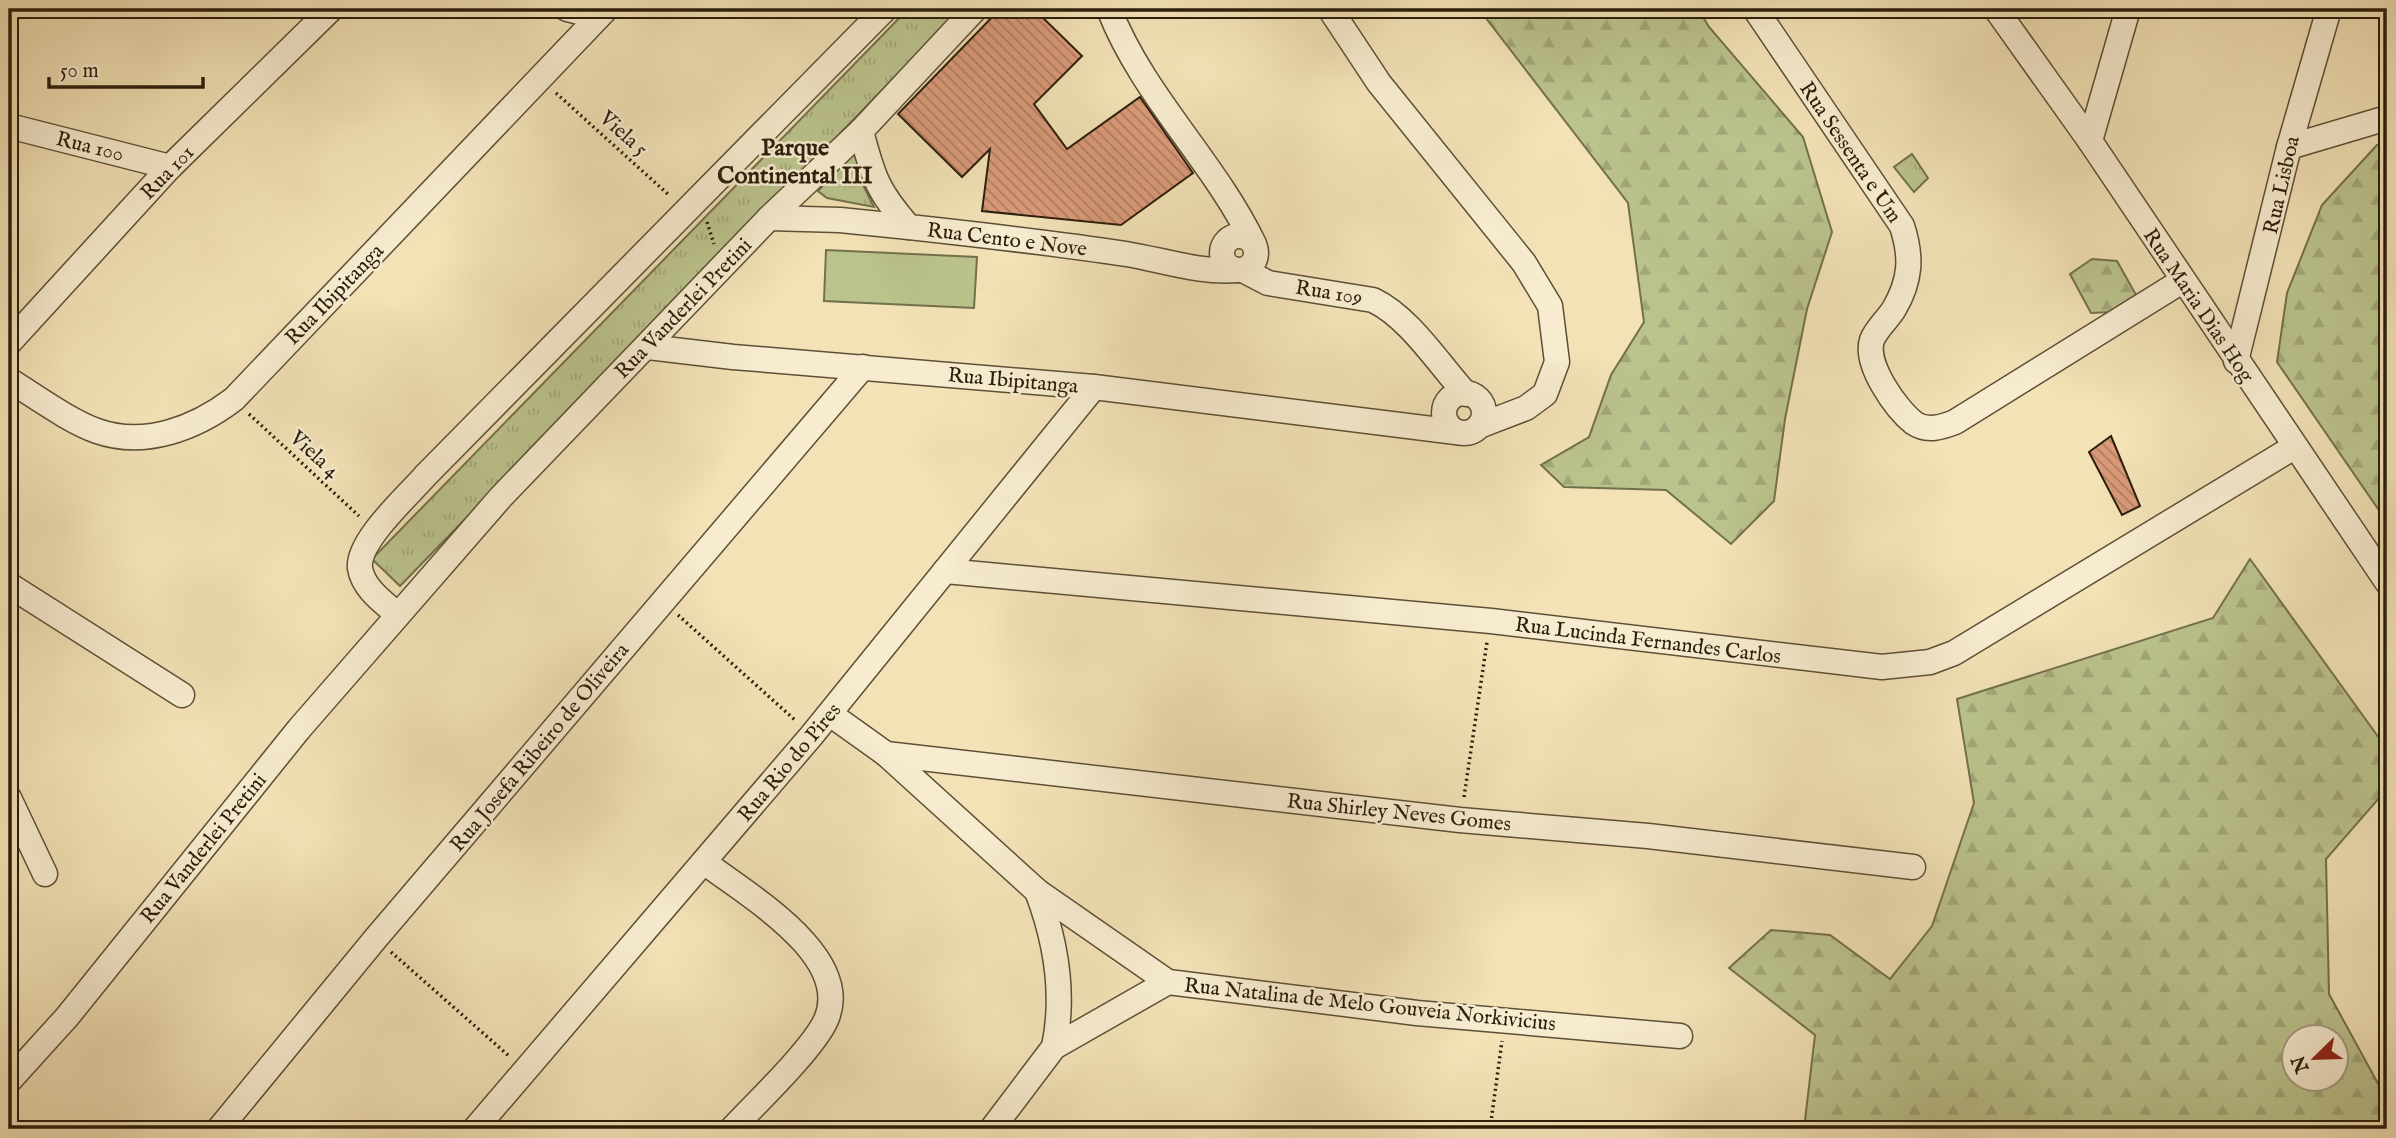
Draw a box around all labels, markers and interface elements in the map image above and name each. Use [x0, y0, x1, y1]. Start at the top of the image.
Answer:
scale bar [49, 46, 203, 90]
text: 50 m [60, 58, 99, 85]
street label: Rua Sessenta e Um [1792, 77, 1907, 229]
street label: Viela 5 [592, 105, 653, 163]
street label: Rua 100 [53, 126, 126, 169]
district label: Parque Continental III [717, 133, 873, 192]
street label: Rua Lisboa [2258, 133, 2307, 237]
street label: Rua 101 [135, 140, 201, 206]
street label: Rua Cento e Nove [925, 217, 1089, 264]
street label: Rua Maria Dias Hog [2136, 224, 2260, 389]
street label: Rua Vanderlei Pretini [610, 233, 758, 385]
street label: Rua Ibipitanga [280, 238, 391, 352]
street label: Rua 109 [1293, 275, 1364, 312]
street label: Rua Ibipitanga [946, 362, 1080, 401]
street label: Viela 4 [283, 425, 345, 485]
street label: Rua Lucinda Fernandes Carlos [1513, 612, 1782, 671]
street label: Rua Josefa Ribeiro de Oliveira [445, 637, 636, 858]
street label: Rua Rio do Pires [732, 698, 848, 828]
street label: Rua Vanderlei Pretini [135, 768, 273, 930]
street label: Rua Shirley Neves Gomes [1285, 788, 1512, 839]
street label: Rua Natalina de Melo Gouveia Norkivicius [1183, 973, 1557, 1038]
north arrow [2280, 1023, 2350, 1092]
text: N [2287, 1051, 2316, 1077]

